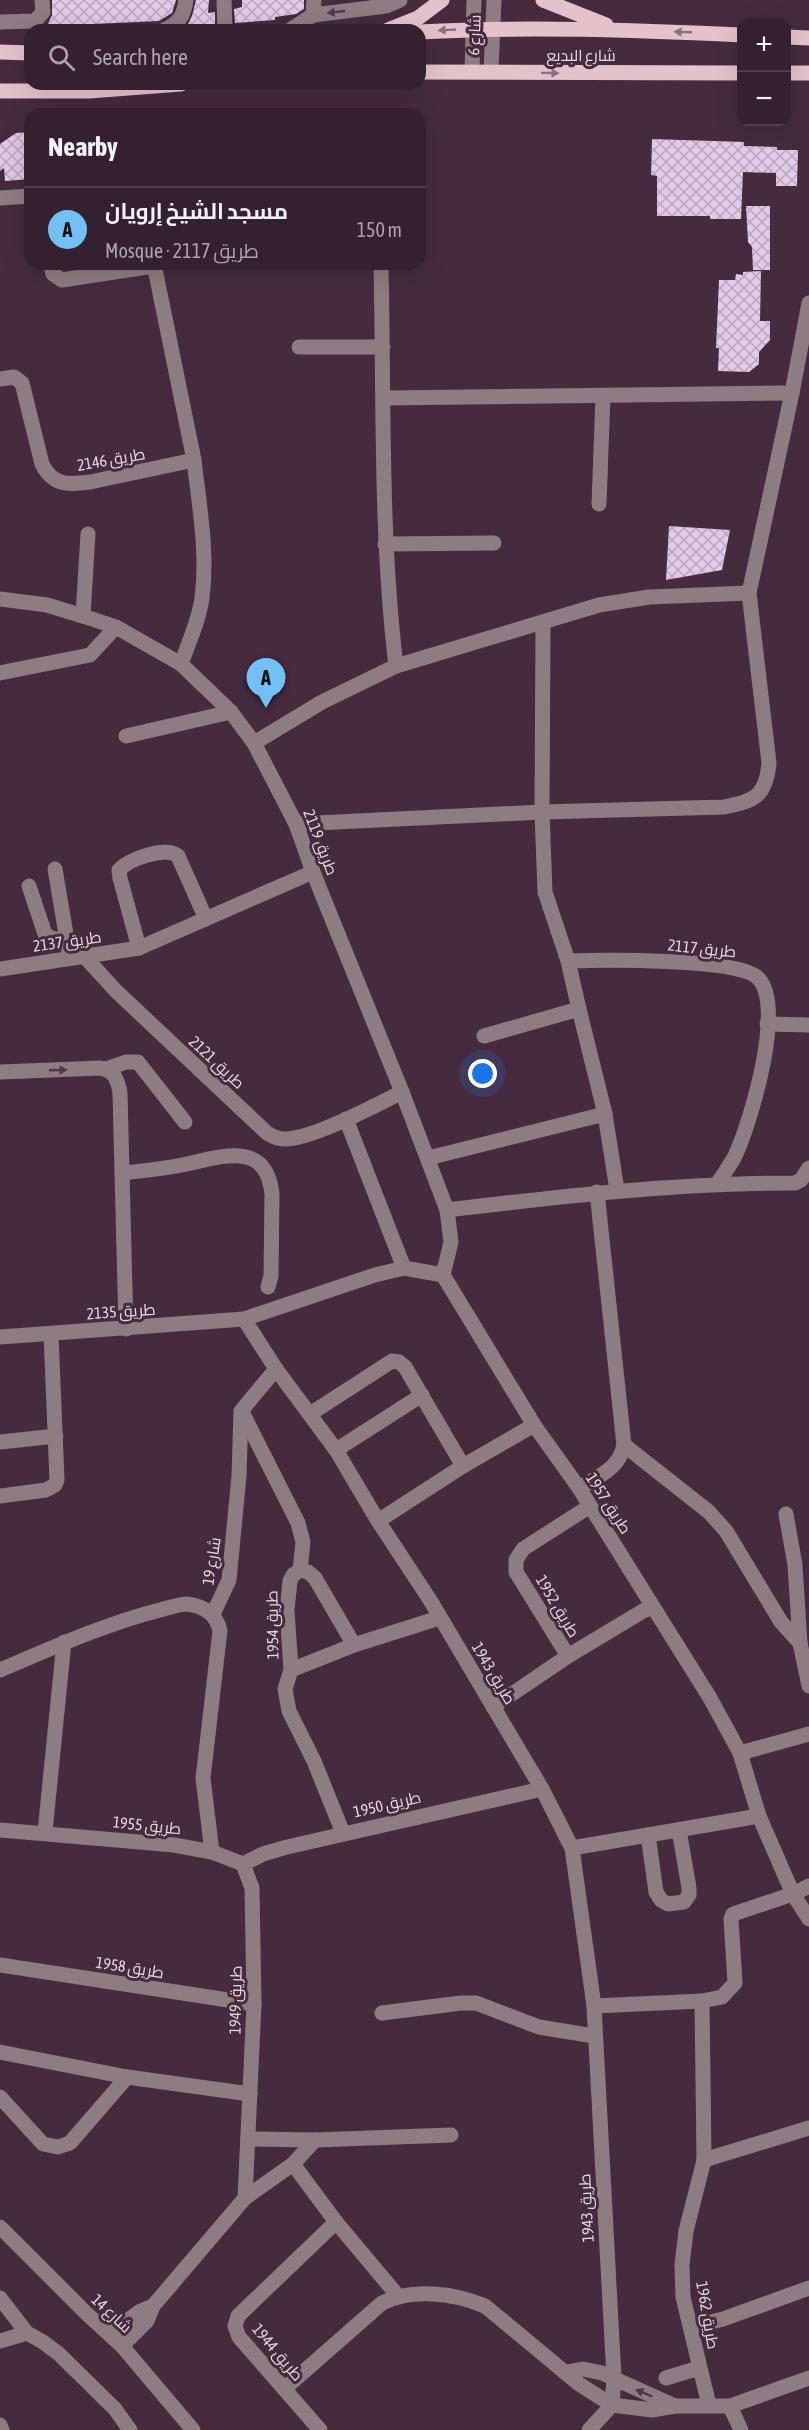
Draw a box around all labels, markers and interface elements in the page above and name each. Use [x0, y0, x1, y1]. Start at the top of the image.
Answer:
one-way arrow [326, 8, 345, 17]
street label: شارع 6 [464, 14, 487, 56]
map controls [737, 18, 791, 126]
button: + [737, 18, 791, 72]
search box [24, 24, 426, 90]
one-way arrow [437, 26, 456, 35]
one-way arrow [674, 28, 693, 37]
icon: search [45, 41, 78, 74]
text: Search here [93, 44, 188, 70]
street label: شارع البديع [546, 46, 616, 67]
one-way arrow [540, 68, 559, 77]
button: − [737, 72, 791, 126]
text: Nearby [48, 132, 118, 162]
text: مسجد الشيخ إرويان [105, 198, 288, 224]
text: A [63, 218, 72, 241]
text: 150 m [357, 218, 402, 241]
text: Mosque · طريق 2117 [105, 239, 259, 262]
street label: طريق 2146 [76, 444, 147, 476]
pin: A [246, 658, 286, 708]
street label: طريق 2119 [298, 807, 342, 878]
street label: طريق 2137 [32, 927, 103, 957]
street label: طريق 2117 [667, 935, 737, 963]
street label: طريق 2121 [184, 1032, 248, 1094]
your location [468, 1059, 497, 1088]
one-way arrow [49, 1065, 68, 1074]
street label: طريق 2135 [86, 1300, 156, 1324]
street label: طريق 1957 [581, 1469, 635, 1538]
street label: شارع 19 [198, 1536, 227, 1587]
street label: طريق 1952 [531, 1572, 583, 1641]
street label: طريق 1954 [262, 1590, 284, 1660]
street label: طريق 1943 [467, 1639, 519, 1708]
street label: طريق 1950 [351, 1787, 423, 1822]
street label: طريق 1955 [112, 1812, 182, 1840]
street label: طريق 1958 [94, 1953, 165, 1983]
street label: طريق 1949 [225, 1965, 247, 2035]
street label: طريق 1943 [575, 2173, 599, 2243]
street label: طريق 1962 [691, 2280, 723, 2351]
street label: شارع 14 [86, 2290, 136, 2338]
street label: طريق 1944 [247, 2320, 307, 2385]
one-way arrow [635, 2388, 653, 2398]

